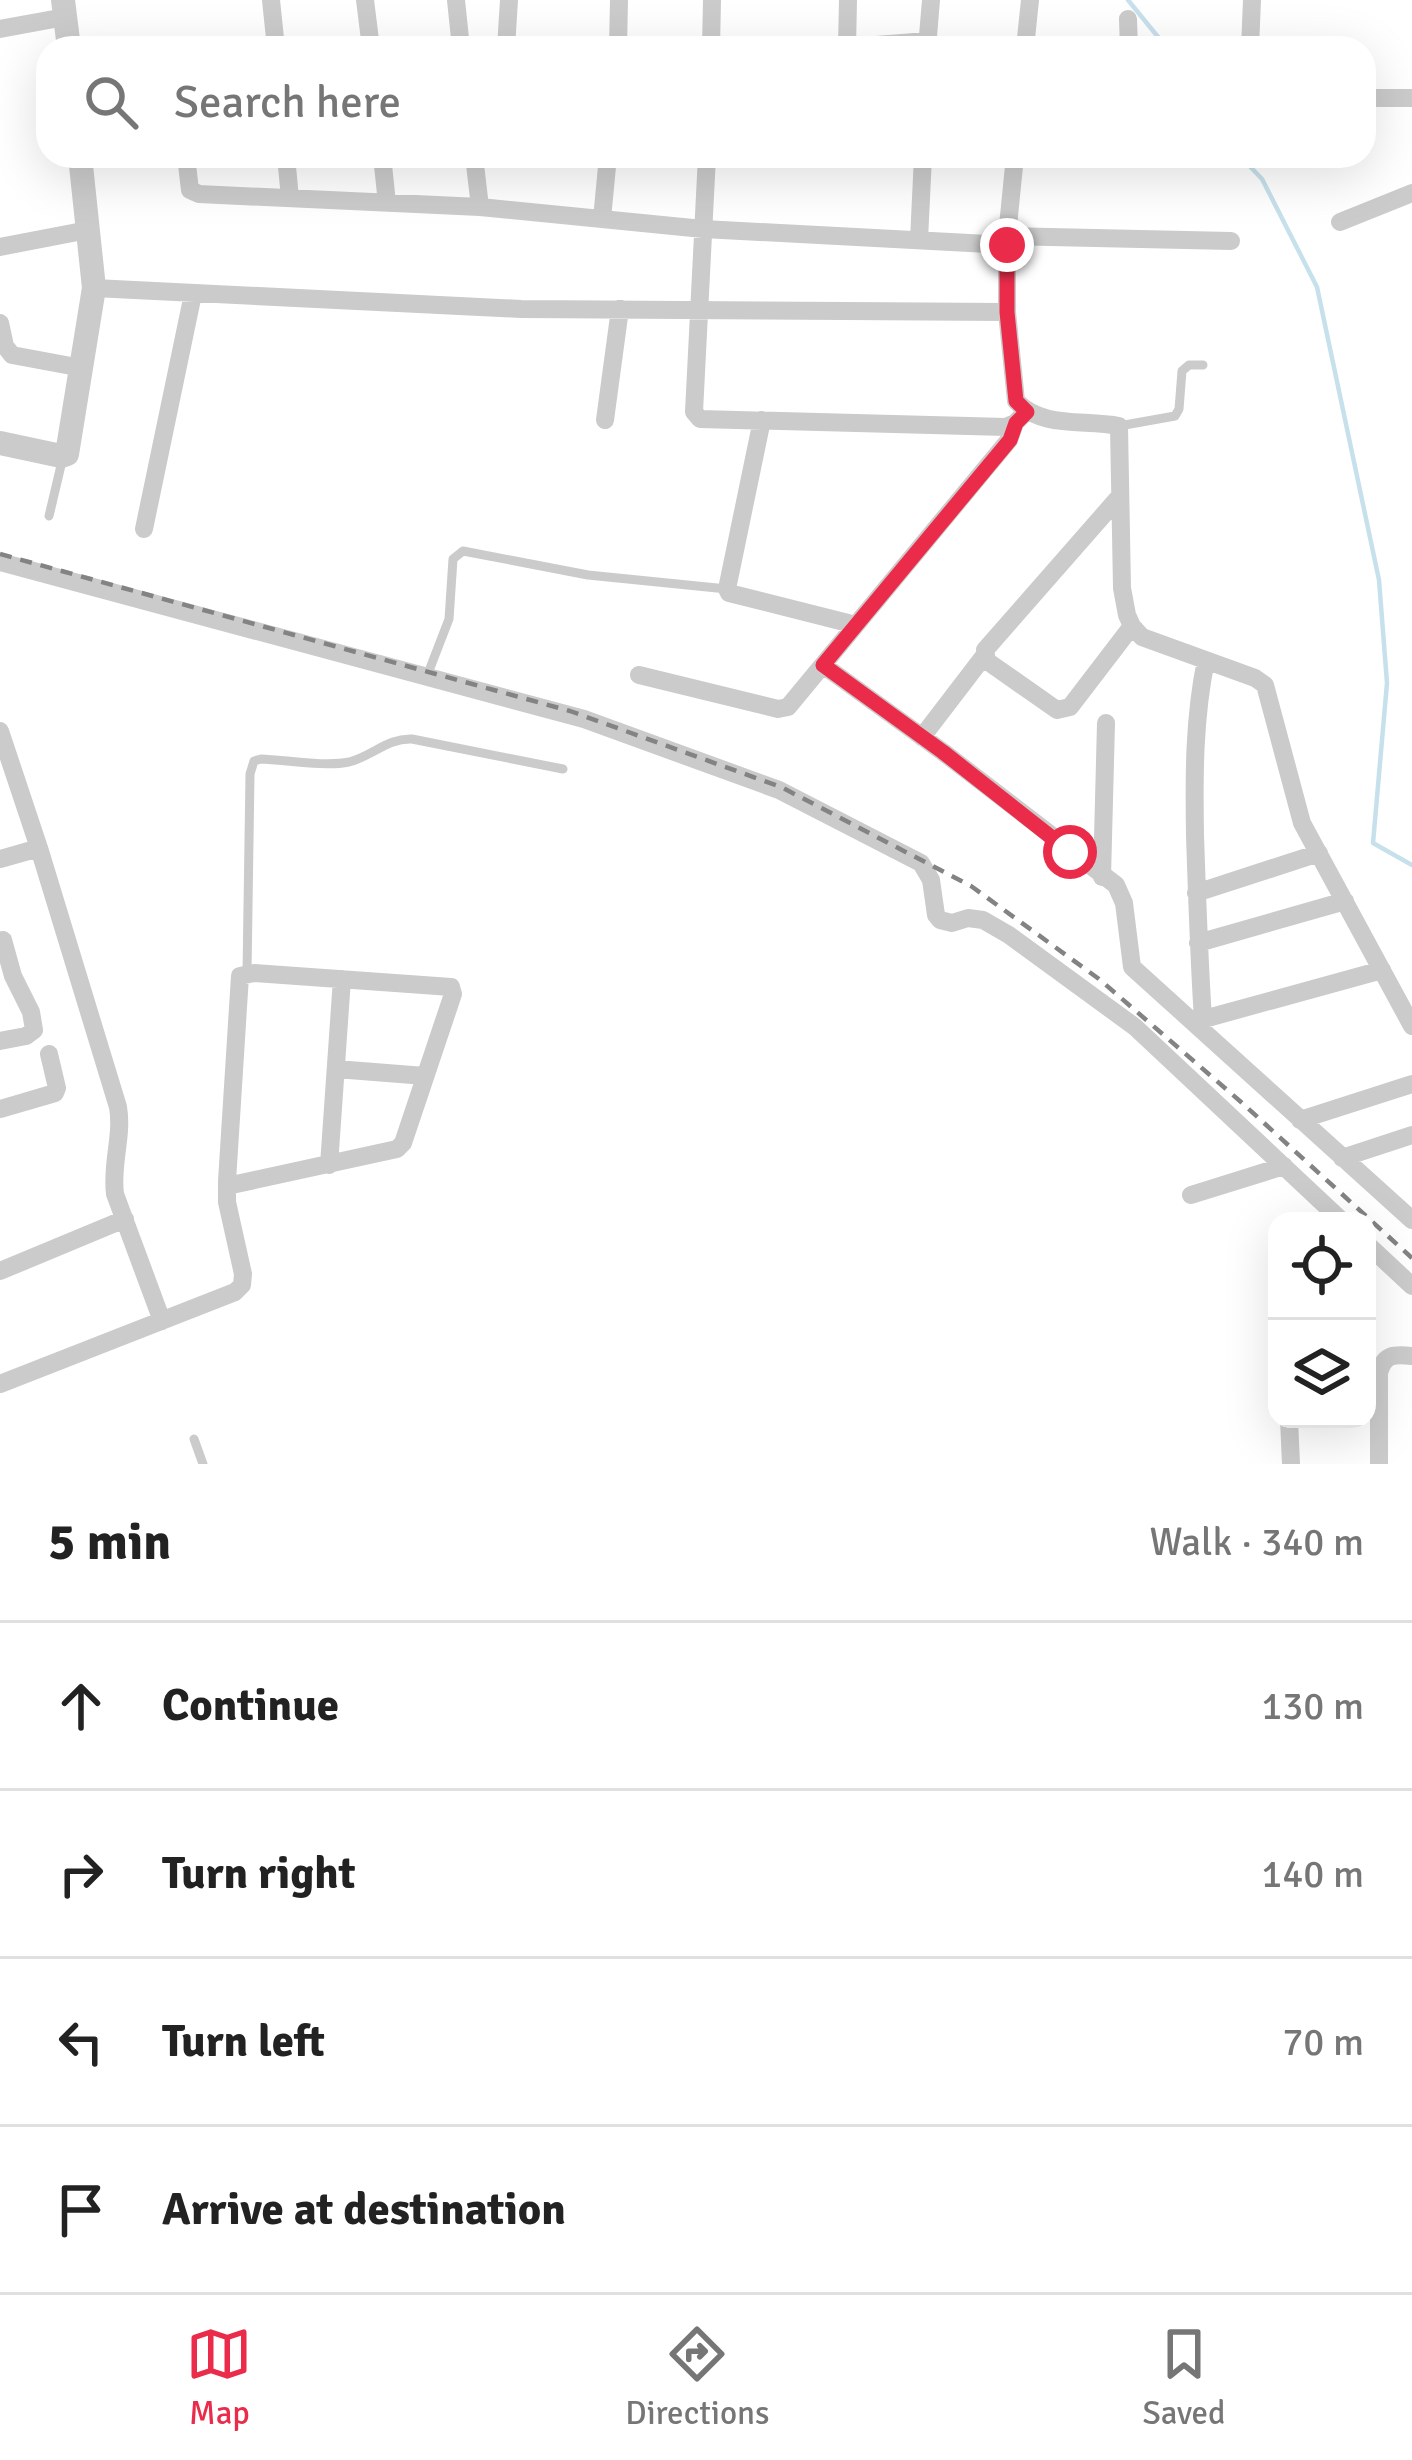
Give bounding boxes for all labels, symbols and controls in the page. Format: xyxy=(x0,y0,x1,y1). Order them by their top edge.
search box xyxy=(36,36,1376,168)
icon: search xyxy=(78,69,144,135)
text: Search here xyxy=(174,75,401,130)
route end xyxy=(980,218,1034,272)
route start xyxy=(1043,825,1097,879)
map controls xyxy=(1268,1212,1376,1428)
button: locate xyxy=(1268,1212,1376,1320)
button: layers xyxy=(1268,1320,1376,1428)
text: 5 min xyxy=(48,1511,171,1574)
text: Walk · 340 m xyxy=(1150,1518,1364,1566)
icon: ahead xyxy=(48,1673,114,1739)
text: Continue xyxy=(162,1678,339,1733)
text: 130 m xyxy=(1261,1682,1364,1730)
icon: right xyxy=(48,1841,114,1907)
text: Turn right xyxy=(162,1846,356,1901)
text: 140 m xyxy=(1261,1850,1364,1898)
icon: left xyxy=(48,2009,114,2075)
text: Turn left xyxy=(162,2014,325,2069)
text: 70 m xyxy=(1282,2018,1364,2066)
icon: arrive xyxy=(48,2177,114,2243)
text: Arrive at destination xyxy=(162,2182,566,2237)
tab: Map xyxy=(186,2321,252,2434)
tab: Directions xyxy=(625,2321,770,2434)
tab: Saved xyxy=(1142,2321,1226,2434)

